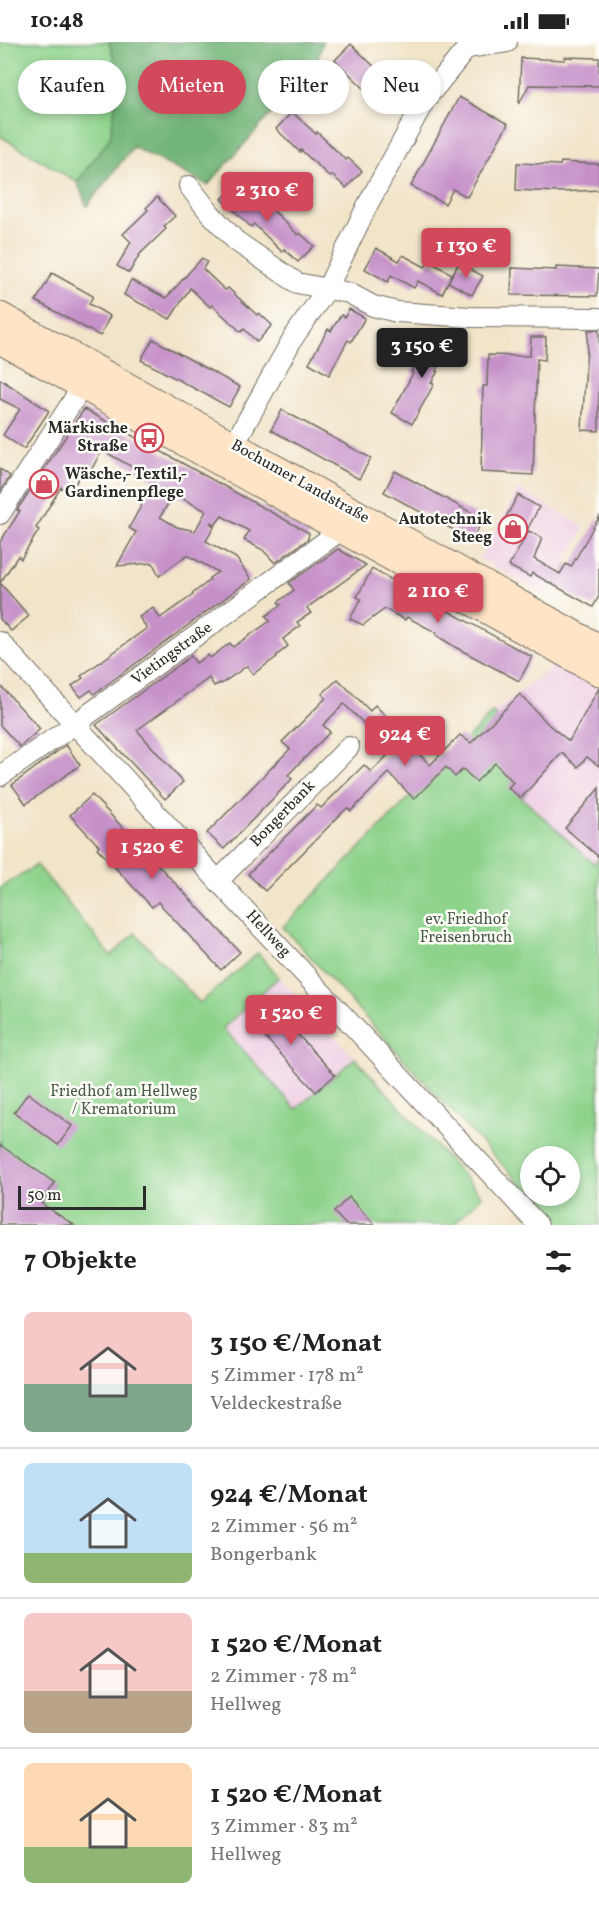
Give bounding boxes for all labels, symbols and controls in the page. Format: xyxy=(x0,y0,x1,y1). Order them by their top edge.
text: 10:48 xyxy=(30,6,84,37)
chip: Kaufen xyxy=(18,60,126,114)
chip: Mieten xyxy=(138,60,246,114)
chip: Filter xyxy=(258,60,349,114)
chip: Neu xyxy=(361,60,441,114)
pin: 2 310 € xyxy=(212,172,322,223)
text: 2 310 € xyxy=(235,177,299,205)
pin: 1 130 € xyxy=(411,228,521,279)
text: 1 130 € xyxy=(435,233,497,261)
pin: 3 150 € xyxy=(367,328,477,379)
text: 3 150 € xyxy=(391,333,453,361)
place label: Märkische Straße xyxy=(48,418,128,458)
bus stop icon: Märkische Straße xyxy=(133,422,165,454)
street label: Bochumer Landstraße xyxy=(227,435,373,529)
place label: Wäsche,- Textil,- Gardinenpflege xyxy=(65,464,187,504)
shop icon: Wäsche,- Textil,- Gardinenpflege xyxy=(28,468,60,500)
place label: Autotechnik Steeg xyxy=(399,509,492,549)
shop icon: Autotechnik Steeg xyxy=(497,513,529,545)
pin: 2 110 € xyxy=(383,573,493,624)
text: 2 110 € xyxy=(407,578,469,606)
street label: Vietingstraße xyxy=(127,617,217,691)
pin: 924 € xyxy=(363,716,447,767)
text: 924 € xyxy=(379,721,431,749)
street label: Bongerbank xyxy=(245,775,321,852)
pin: 1 520 € xyxy=(97,829,207,880)
text: 1 520 € xyxy=(120,834,184,862)
street label: Hellweg xyxy=(240,906,296,962)
park label: ev. Friedhof Freisenbruch xyxy=(420,909,512,949)
pin: 1 520 € xyxy=(236,995,346,1046)
text: 1 520 € xyxy=(259,1000,323,1028)
park label: Friedhof am Hellweg / Krematorium xyxy=(50,1081,198,1121)
map controls xyxy=(520,1146,580,1206)
button: locate xyxy=(520,1146,580,1206)
scale bar xyxy=(18,1183,146,1210)
text: 50 m xyxy=(27,1185,61,1207)
text: 7 Objekte xyxy=(24,1243,137,1279)
icon: filters xyxy=(542,1245,575,1278)
text: 3 150 €/Monat xyxy=(210,1326,382,1362)
icon: home xyxy=(72,1336,144,1408)
text: 5 Zimmer · 178 m² xyxy=(210,1362,364,1390)
text: Veldeckestraße xyxy=(210,1390,342,1418)
text: 924 €/Monat xyxy=(210,1477,368,1513)
icon: home xyxy=(72,1487,144,1559)
text: 2 Zimmer · 56 m² xyxy=(210,1513,357,1541)
text: Bongerbank xyxy=(210,1541,317,1569)
text: 1 520 €/Monat xyxy=(210,1627,382,1663)
icon: home xyxy=(72,1637,144,1709)
text: 2 Zimmer · 78 m² xyxy=(210,1663,357,1691)
text: Hellweg xyxy=(210,1691,281,1719)
text: 1 520 €/Monat xyxy=(210,1777,382,1813)
icon: home xyxy=(72,1787,144,1859)
text: 3 Zimmer · 83 m² xyxy=(210,1813,358,1841)
text: Hellweg xyxy=(210,1841,281,1869)

